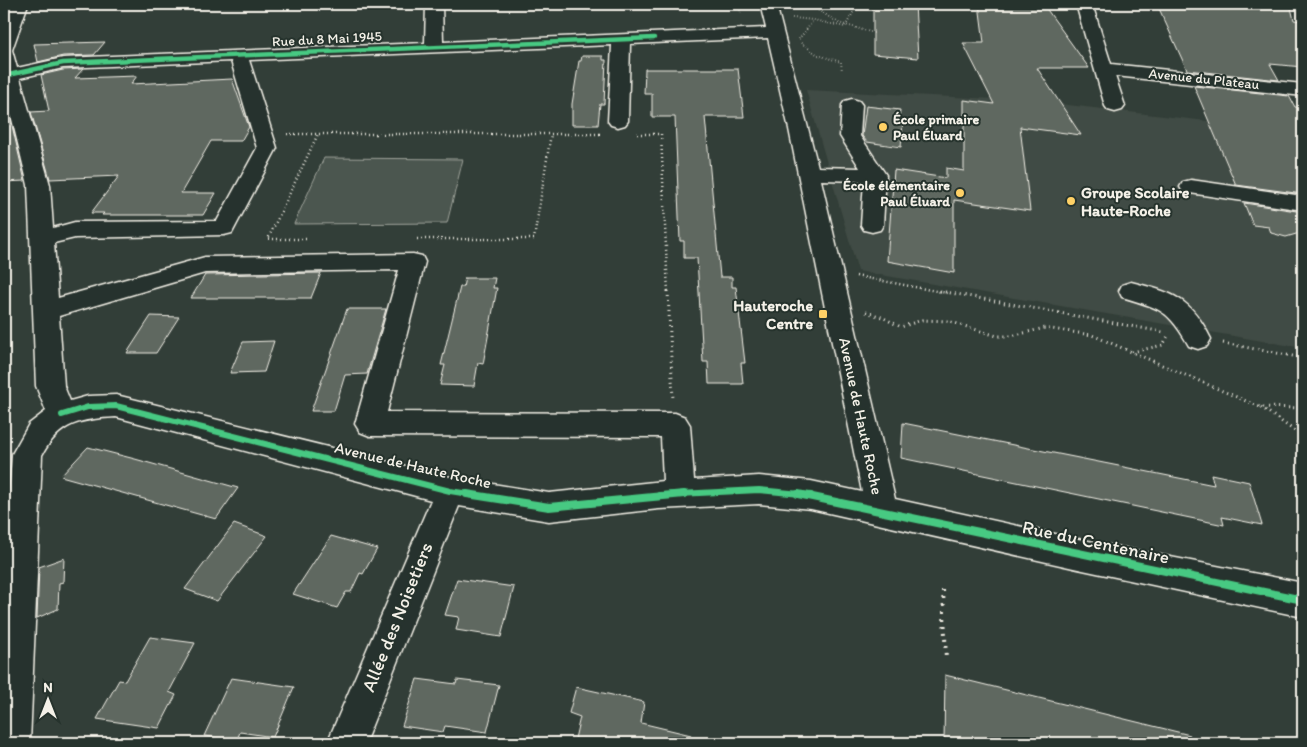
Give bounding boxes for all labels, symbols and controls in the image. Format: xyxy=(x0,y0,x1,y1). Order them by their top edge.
street label: Rue du 8 Mai 1945 xyxy=(272,28,382,50)
street label: Avenue du Plateau xyxy=(1148,65,1261,93)
place label: École primaire Paul Éluard xyxy=(893,111,979,144)
marker: École primaire Paul Éluard xyxy=(877,121,889,133)
place label: École élémentaire Paul Éluard xyxy=(843,177,950,210)
place label: Groupe Scolaire Haute-Roche xyxy=(1081,183,1190,220)
marker: École élémentaire Paul Éluard xyxy=(954,187,966,199)
marker: Groupe Scolaire Haute-Roche xyxy=(1065,195,1077,207)
place label: Hauteroche Centre xyxy=(733,296,813,333)
marker: Hauteroche Centre xyxy=(817,308,829,320)
street label: Avenue de Haute Roche xyxy=(835,336,887,497)
street label: Avenue de Haute Roche xyxy=(333,438,493,492)
street label: Rue du Centenaire xyxy=(1020,515,1172,569)
street label: Allée des Noisetiers xyxy=(357,539,437,695)
north arrow xyxy=(22,674,72,724)
text: N xyxy=(43,679,53,696)

